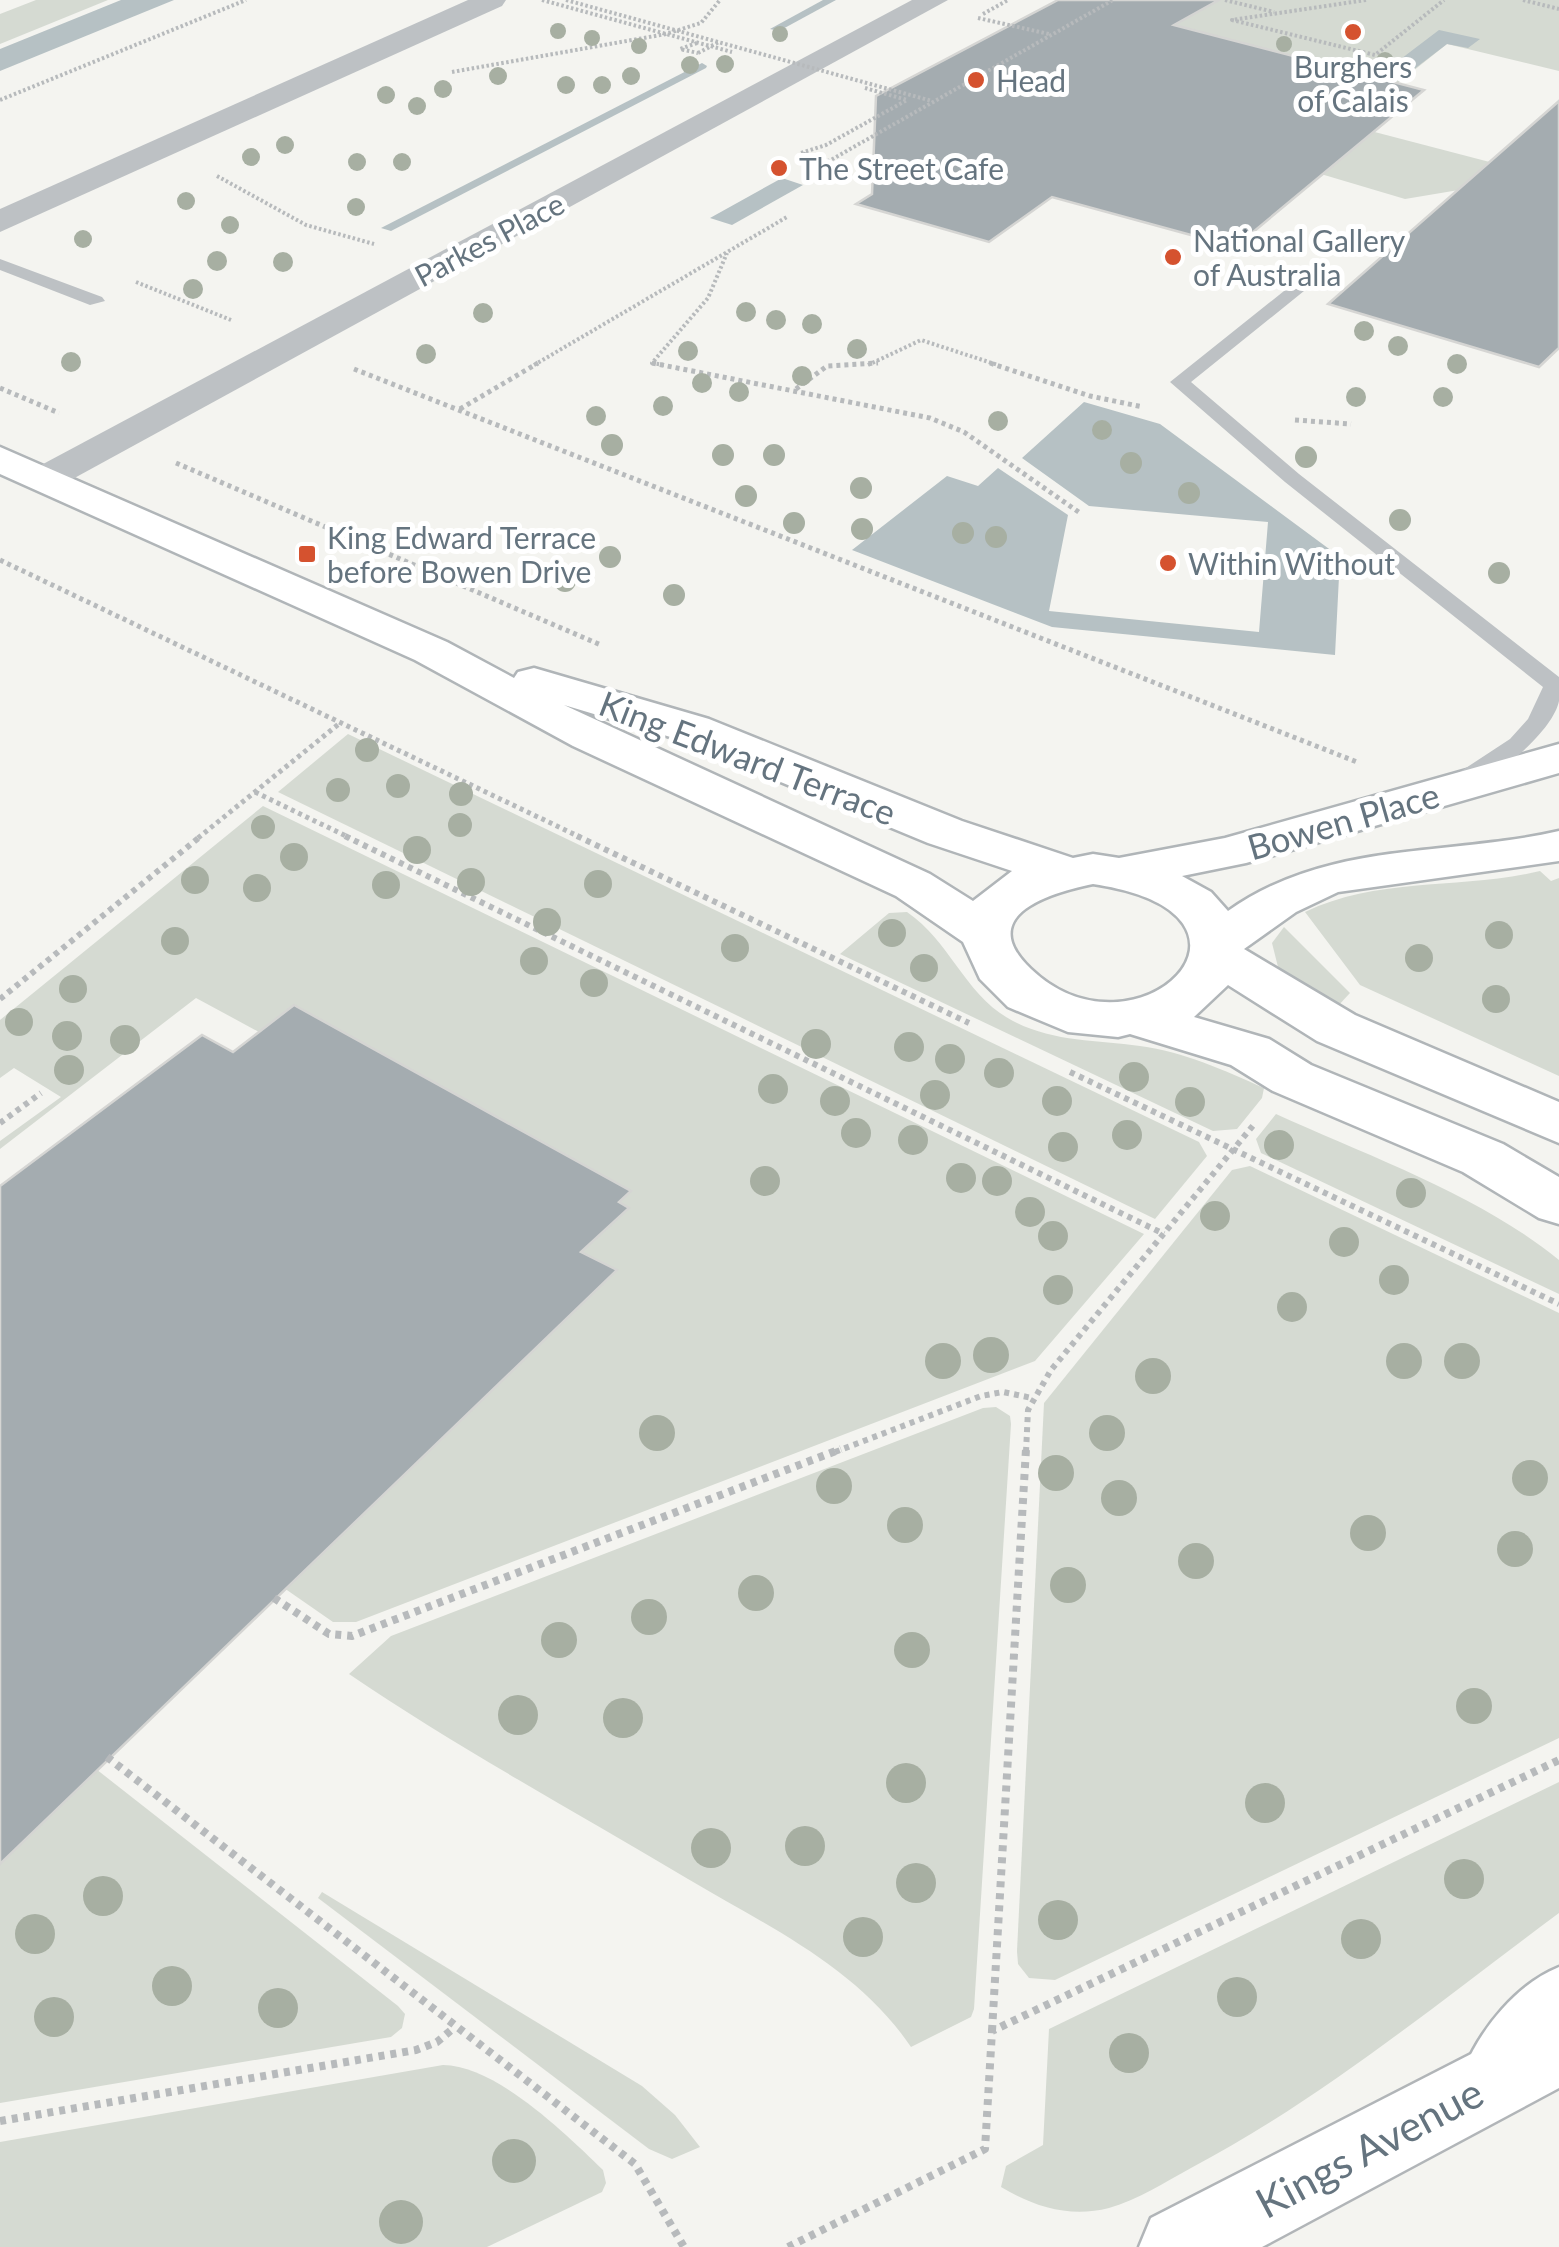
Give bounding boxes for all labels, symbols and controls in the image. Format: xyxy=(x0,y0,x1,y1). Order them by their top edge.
marker: Burghers of Calais xyxy=(1342,21,1364,43)
place label: Burghers of Calais xyxy=(1294,48,1412,118)
place label: Head xyxy=(996,62,1066,98)
marker: Head xyxy=(965,69,987,91)
place label: The Street Cafe xyxy=(799,150,1004,186)
marker: The Street Cafe xyxy=(768,157,790,179)
street label: Parkes Place xyxy=(408,185,570,293)
place label: National Gallery of Australia xyxy=(1193,222,1406,292)
marker: National Gallery of Australia xyxy=(1162,246,1184,268)
place label: King Edward Terrace before Bowen Drive xyxy=(327,519,596,589)
marker: King Edward Terrace before Bowen Drive xyxy=(296,543,318,565)
place label: Within Without xyxy=(1188,545,1395,581)
marker: Within Without xyxy=(1157,552,1179,574)
street label: King Edward Terrace xyxy=(594,681,902,833)
street label: Bowen Place xyxy=(1242,773,1444,867)
street label: Kings Avenue xyxy=(1247,2066,1491,2228)

